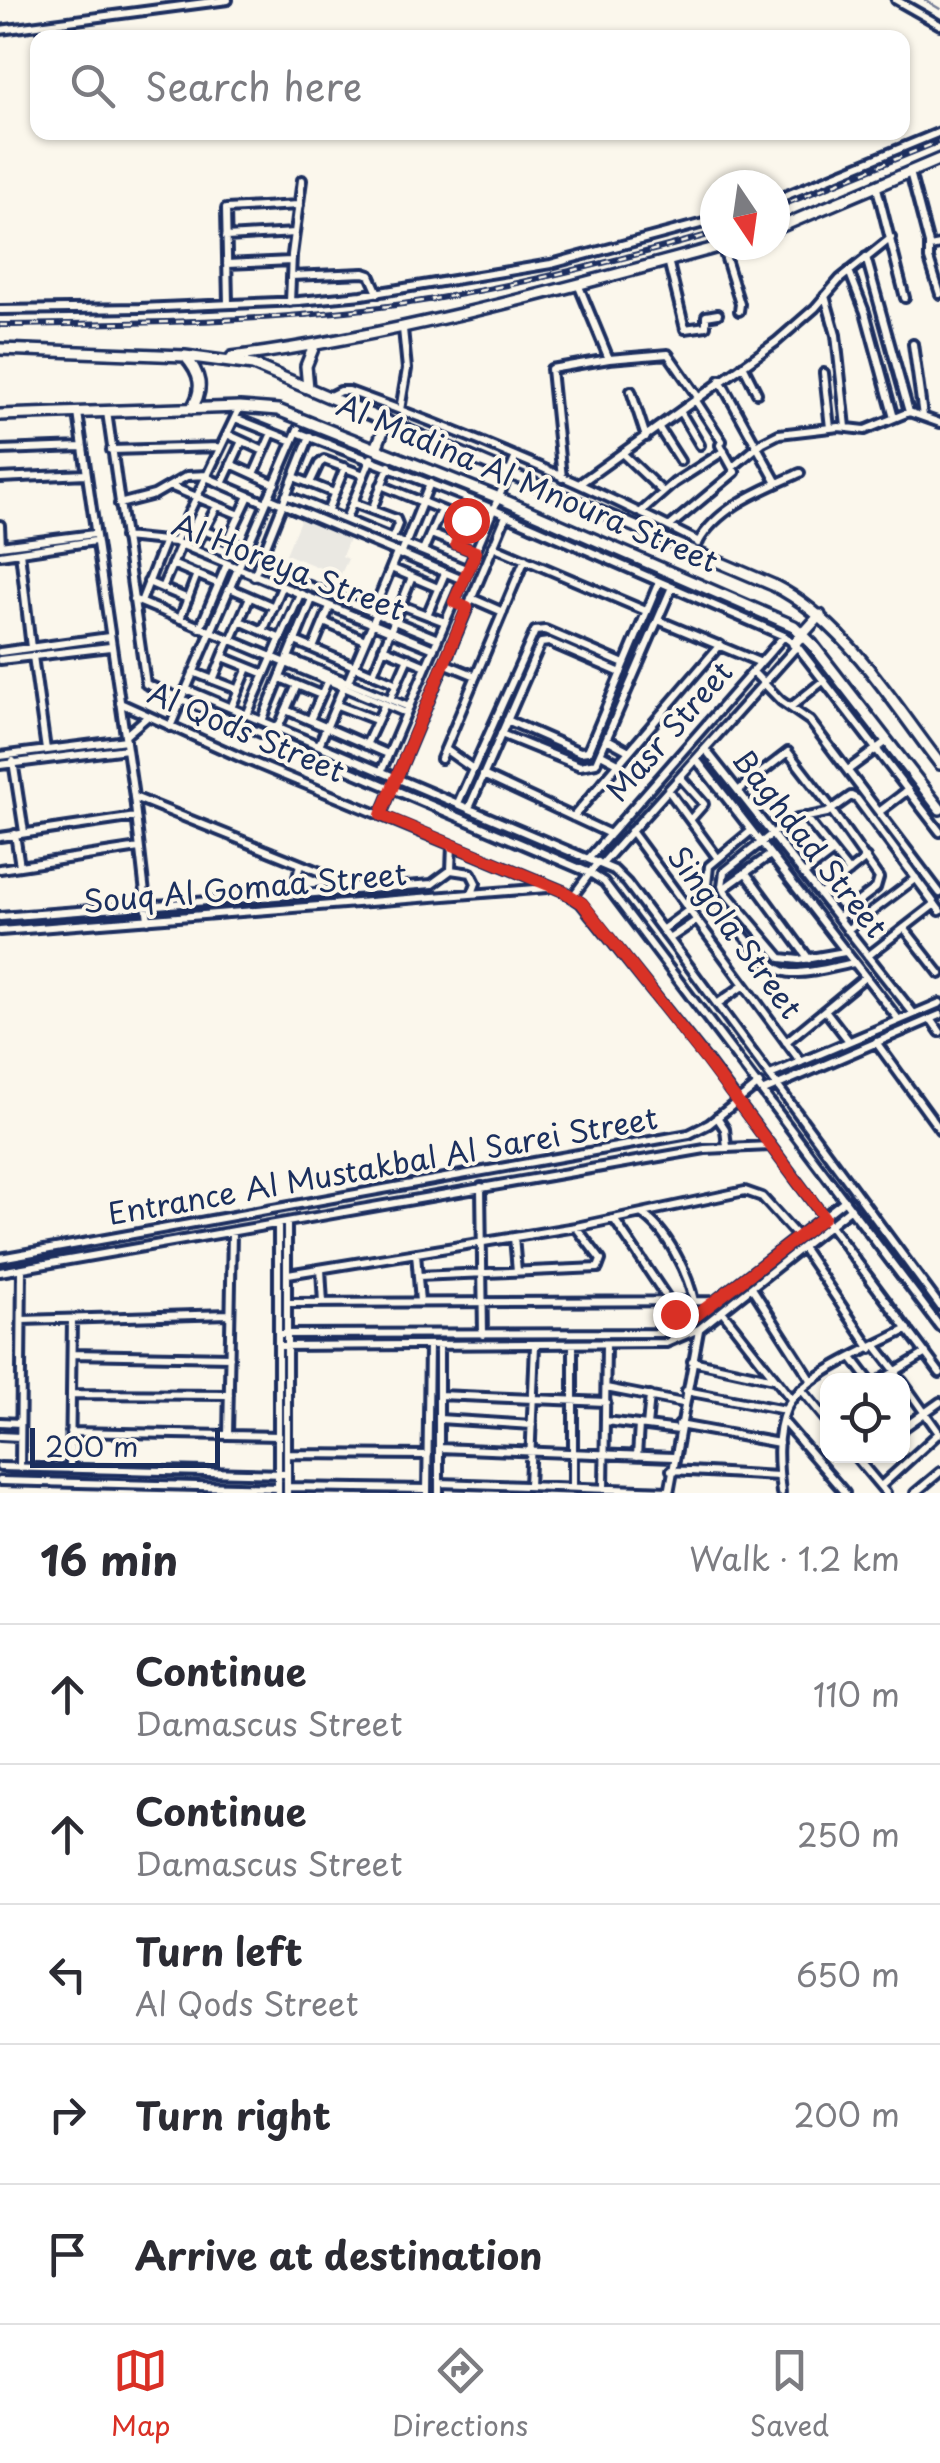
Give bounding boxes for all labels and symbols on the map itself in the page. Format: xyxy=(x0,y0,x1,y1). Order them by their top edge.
north arrow xyxy=(700,170,790,260)
street label: Al Madina Al Mnoura Street xyxy=(331,381,725,582)
route start xyxy=(444,498,490,544)
street label: Al Horeya Street xyxy=(166,501,412,631)
street label: Masr Street xyxy=(594,650,742,811)
street label: Al Qods Street xyxy=(142,669,352,792)
street label: Baghdad Street xyxy=(723,738,899,947)
street label: Singola Street xyxy=(658,836,814,1027)
street label: Souq Al Gomaa Street xyxy=(81,850,409,923)
street label: Entrance Al Mustakbal Al Sarei Street xyxy=(104,1094,661,1235)
route end xyxy=(653,1292,699,1338)
scale bar xyxy=(30,1423,220,1468)

